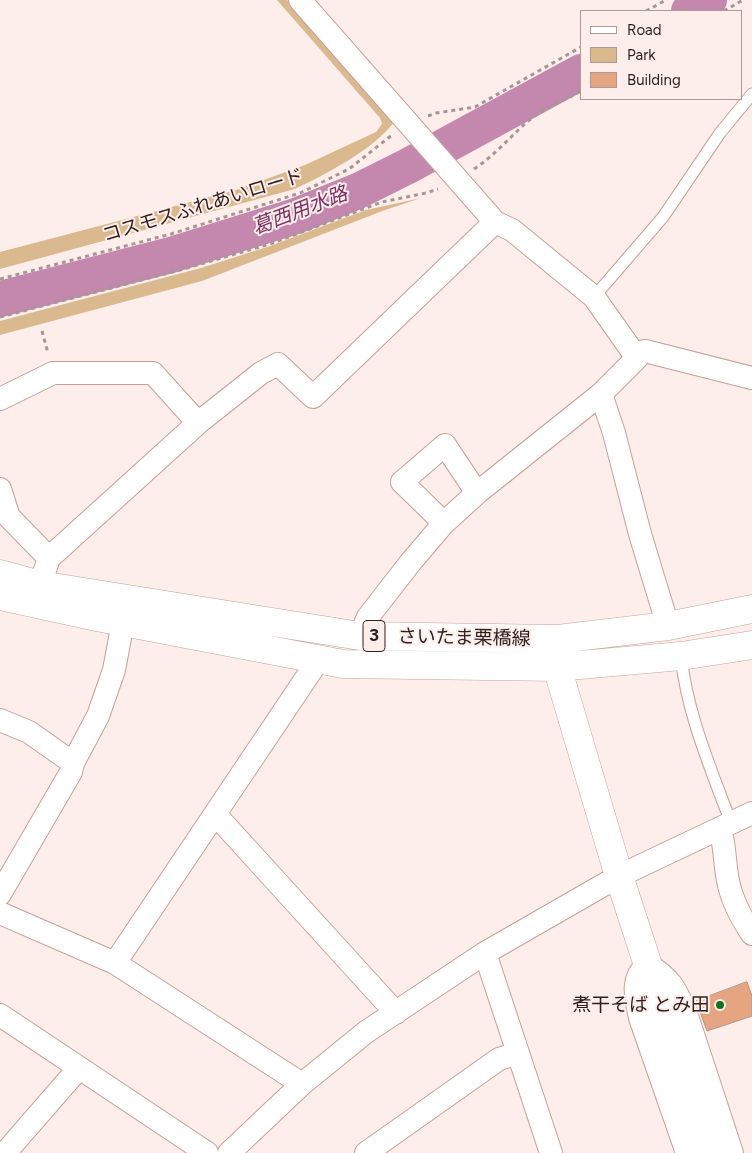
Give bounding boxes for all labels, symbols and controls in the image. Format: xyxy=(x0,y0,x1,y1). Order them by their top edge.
legend xyxy=(580,10,742,100)
text: Road xyxy=(627,21,662,39)
text: Park xyxy=(627,46,656,64)
text: Building xyxy=(627,71,681,89)
street label: コスモスふれあいロード xyxy=(100,165,306,247)
water label: 葛西用水路 xyxy=(249,182,351,240)
road number: 3 xyxy=(363,620,385,652)
street label: さいたま栗橋線 xyxy=(397,625,531,651)
place label: 煮干そば とみ田 xyxy=(572,994,710,1016)
marker: 煮干そば とみ田 xyxy=(714,999,726,1011)

